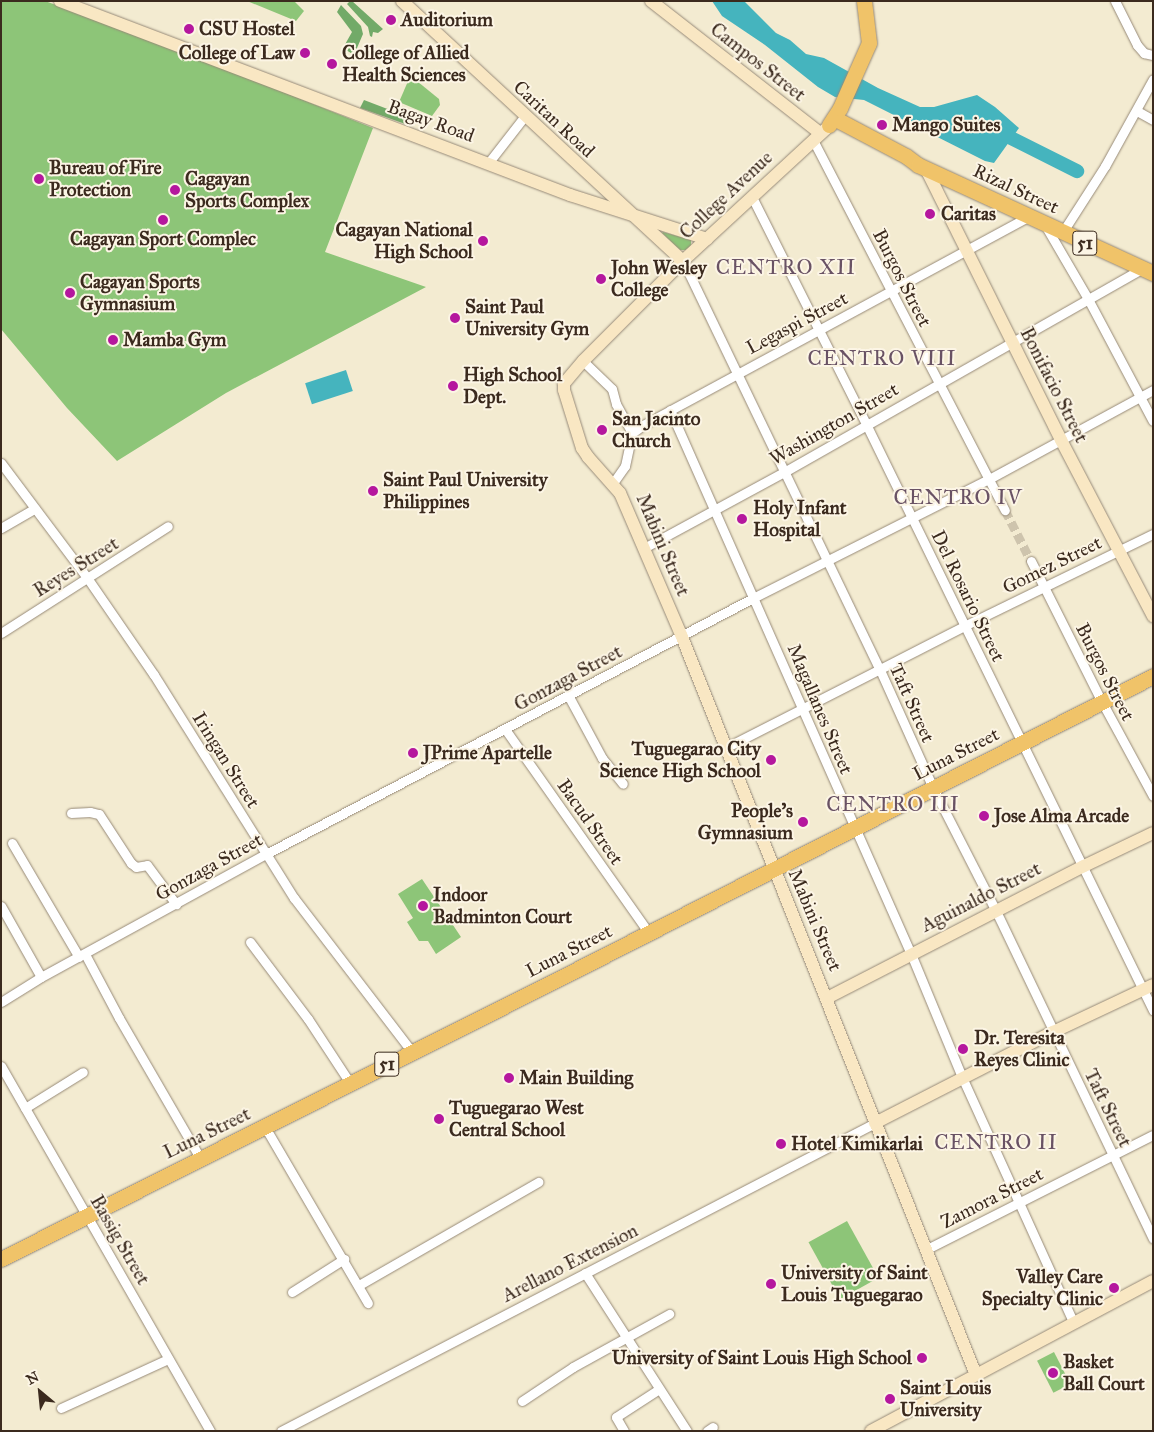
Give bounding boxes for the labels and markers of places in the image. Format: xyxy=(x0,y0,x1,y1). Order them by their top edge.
place label: Auditorium xyxy=(401,9,493,31)
marker: Auditorium xyxy=(385,14,397,26)
place label: CSU Hostel xyxy=(199,18,295,40)
marker: CSU Hostel xyxy=(183,23,195,35)
place label: College of Law xyxy=(179,42,295,64)
place label: College of Allied Health Sciences xyxy=(342,42,469,86)
marker: College of Law xyxy=(299,47,311,59)
marker: College of Allied Health Sciences xyxy=(326,58,338,70)
place label: Mango Suites xyxy=(892,114,1000,136)
marker: Mango Suites xyxy=(876,119,888,131)
place label: Bureau of Fire Protection xyxy=(49,157,162,201)
place label: Cagayan Sports Complex xyxy=(185,168,309,212)
marker: Bureau of Fire Protection xyxy=(33,173,45,185)
marker: Cagayan Sports Complex xyxy=(169,184,181,196)
place label: Caritas xyxy=(941,203,996,225)
marker: Caritas xyxy=(923,207,937,221)
marker: Cagayan Sport Complec xyxy=(157,214,169,226)
place label: Cagayan National High School xyxy=(335,219,473,263)
place label: Cagayan Sport Complec xyxy=(70,228,256,250)
marker: Cagayan National High School xyxy=(477,235,489,247)
place label: John Wesley College xyxy=(611,257,707,301)
place label: Cagayan Sports Gymnasium xyxy=(80,271,200,315)
marker: John Wesley College xyxy=(595,273,607,285)
marker: Cagayan Sports Gymnasium xyxy=(64,287,76,299)
place label: Saint Paul University Gym xyxy=(465,296,589,340)
marker: Saint Paul University Gym xyxy=(449,312,461,324)
place label: Mamba Gym xyxy=(123,329,227,351)
marker: Mamba Gym xyxy=(107,334,119,346)
place label: High School Dept. xyxy=(463,364,562,408)
marker: High School Dept. xyxy=(447,380,459,392)
place label: San Jacinto Church xyxy=(612,408,700,452)
marker: San Jacinto Church xyxy=(596,424,608,436)
place label: Saint Paul University Philippines xyxy=(383,469,548,513)
marker: Saint Paul University Philippines xyxy=(367,485,379,497)
place label: Holy Infant Hospital xyxy=(753,497,846,541)
marker: Holy Infant Hospital xyxy=(735,512,749,526)
place label: Tuguegarao City Science High School xyxy=(600,738,761,782)
place label: JPrime Apartelle xyxy=(423,742,552,764)
marker: JPrime Apartelle xyxy=(407,747,419,759)
marker: Tuguegarao City Science High School xyxy=(765,754,777,766)
place label: People's Gymnasium xyxy=(698,800,793,844)
place label: Jose Alma Arcade xyxy=(994,805,1129,827)
marker: Jose Alma Arcade xyxy=(978,810,990,822)
marker: People's Gymnasium xyxy=(797,816,809,828)
place label: Indoor Badminton Court xyxy=(433,884,572,928)
marker: Indoor Badminton Court xyxy=(417,900,429,912)
place label: Dr. Teresita Reyes Clinic xyxy=(974,1027,1069,1071)
marker: Dr. Teresita Reyes Clinic xyxy=(956,1042,970,1056)
place label: Main Building xyxy=(519,1067,633,1089)
marker: Main Building xyxy=(503,1072,515,1084)
place label: Tuguegarao West Central School xyxy=(449,1097,584,1141)
marker: Tuguegarao West Central School xyxy=(433,1113,445,1125)
place label: Hotel Kimikarlai xyxy=(791,1133,923,1155)
marker: Hotel Kimikarlai xyxy=(775,1138,787,1150)
place label: University of Saint Louis Tuguegarao xyxy=(781,1262,928,1306)
place label: Valley Care Specialty Clinic xyxy=(982,1266,1103,1310)
marker: University of Saint Louis Tuguegarao xyxy=(765,1278,777,1290)
marker: Valley Care Specialty Clinic xyxy=(1107,1281,1121,1295)
place label: University of Saint Louis High School xyxy=(612,1347,912,1369)
place label: Basket Ball Court xyxy=(1063,1351,1145,1395)
marker: University of Saint Louis High School xyxy=(916,1352,928,1364)
marker: Basket Ball Court xyxy=(1047,1367,1059,1379)
place label: Saint Louis University xyxy=(900,1377,991,1421)
marker: Saint Louis University xyxy=(884,1393,896,1405)

